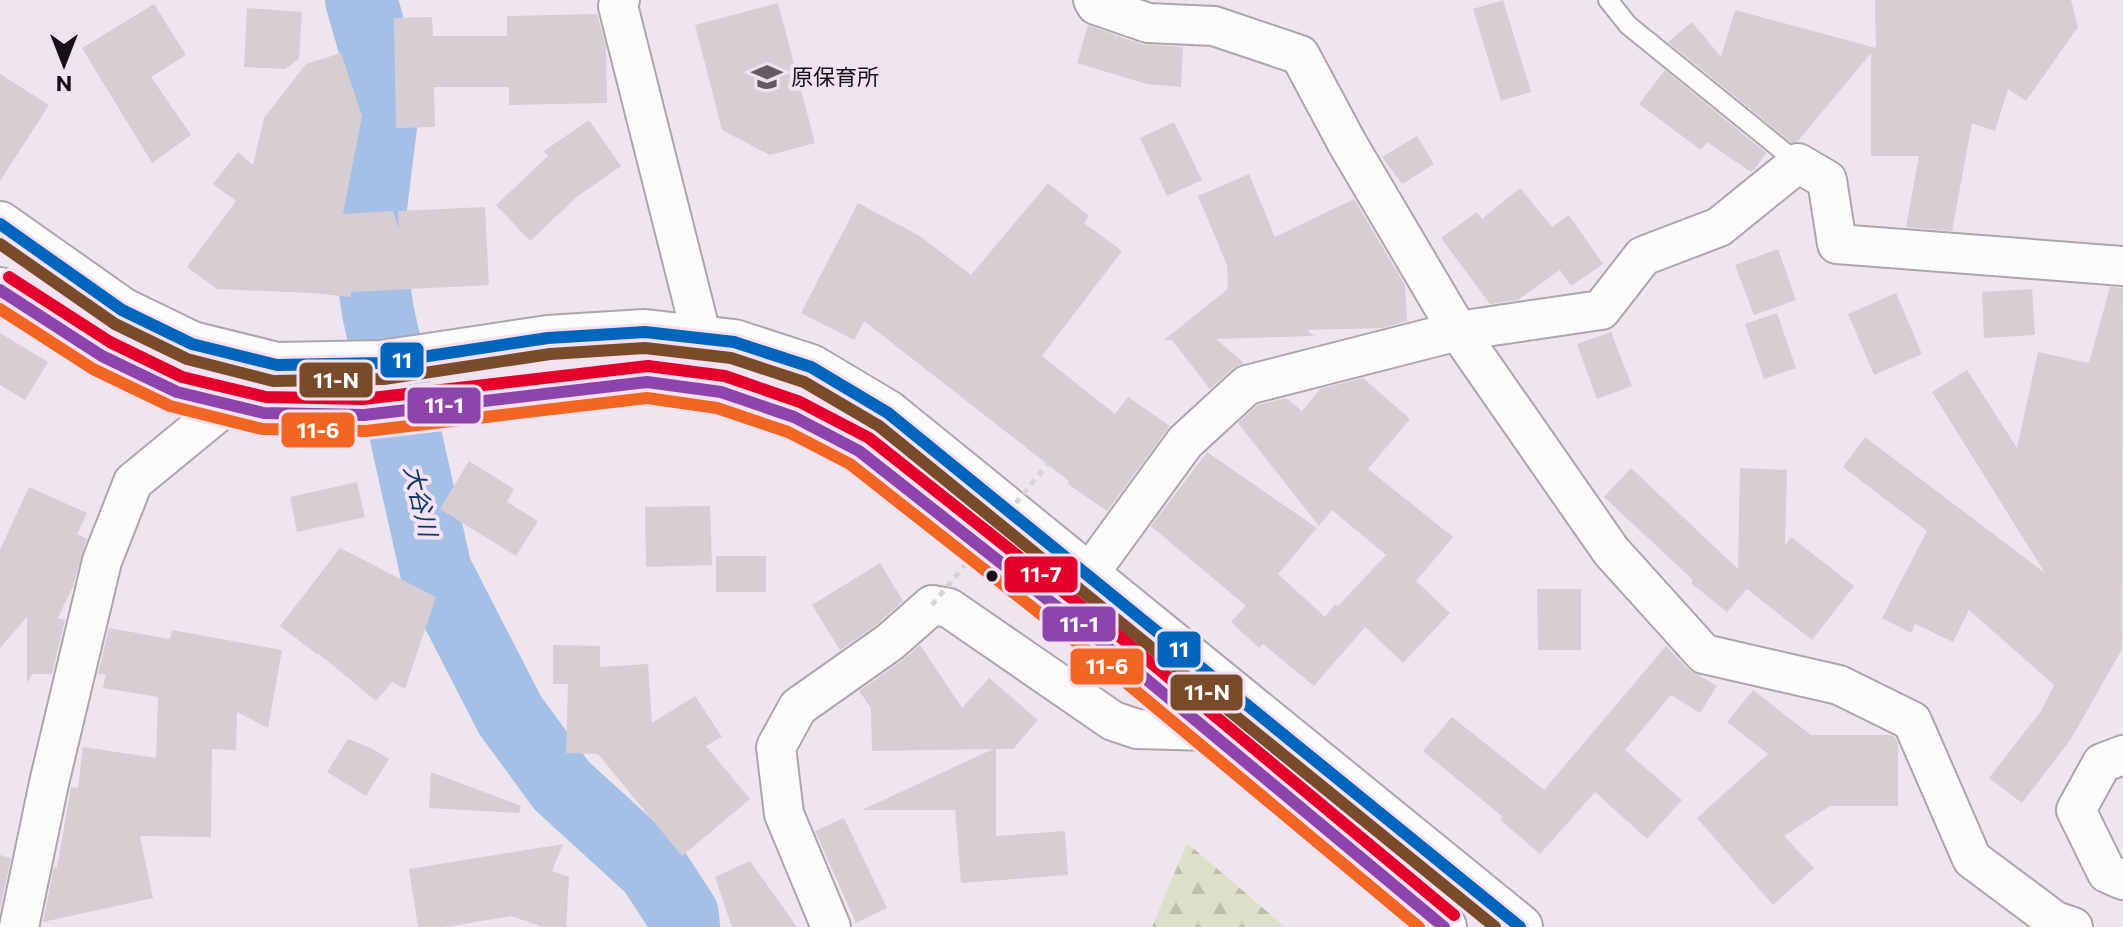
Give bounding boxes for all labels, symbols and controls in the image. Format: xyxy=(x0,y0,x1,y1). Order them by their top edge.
north arrow xyxy=(24,24,104,104)
school or university icon: 原保育所 xyxy=(750,60,784,94)
place label: 原保育所 xyxy=(791,63,879,90)
text: N xyxy=(56,71,72,98)
line badge: 11 xyxy=(379,341,425,379)
text: 11 xyxy=(392,346,412,373)
line badge: 11-N xyxy=(298,361,374,399)
text: 11-N xyxy=(313,366,359,393)
line badge: 11-1 xyxy=(406,386,482,425)
text: 11-1 xyxy=(424,391,464,418)
line badge: 11-6 xyxy=(280,411,356,449)
text: 11-6 xyxy=(297,416,339,443)
water label: 大谷川 xyxy=(399,462,444,542)
line badge: 11-7 xyxy=(1003,555,1079,594)
text: 11-7 xyxy=(1020,560,1062,587)
unlabelled marker xyxy=(984,568,1000,584)
line badge: 11-1 xyxy=(1041,605,1117,643)
text: 11-1 xyxy=(1059,610,1099,637)
line badge: 11 xyxy=(1156,630,1202,669)
text: 11 xyxy=(1169,635,1189,662)
line badge: 11-6 xyxy=(1069,647,1145,686)
text: 11-6 xyxy=(1086,652,1128,679)
line badge: 11-N xyxy=(1169,673,1244,712)
text: 11-N xyxy=(1184,678,1230,705)

